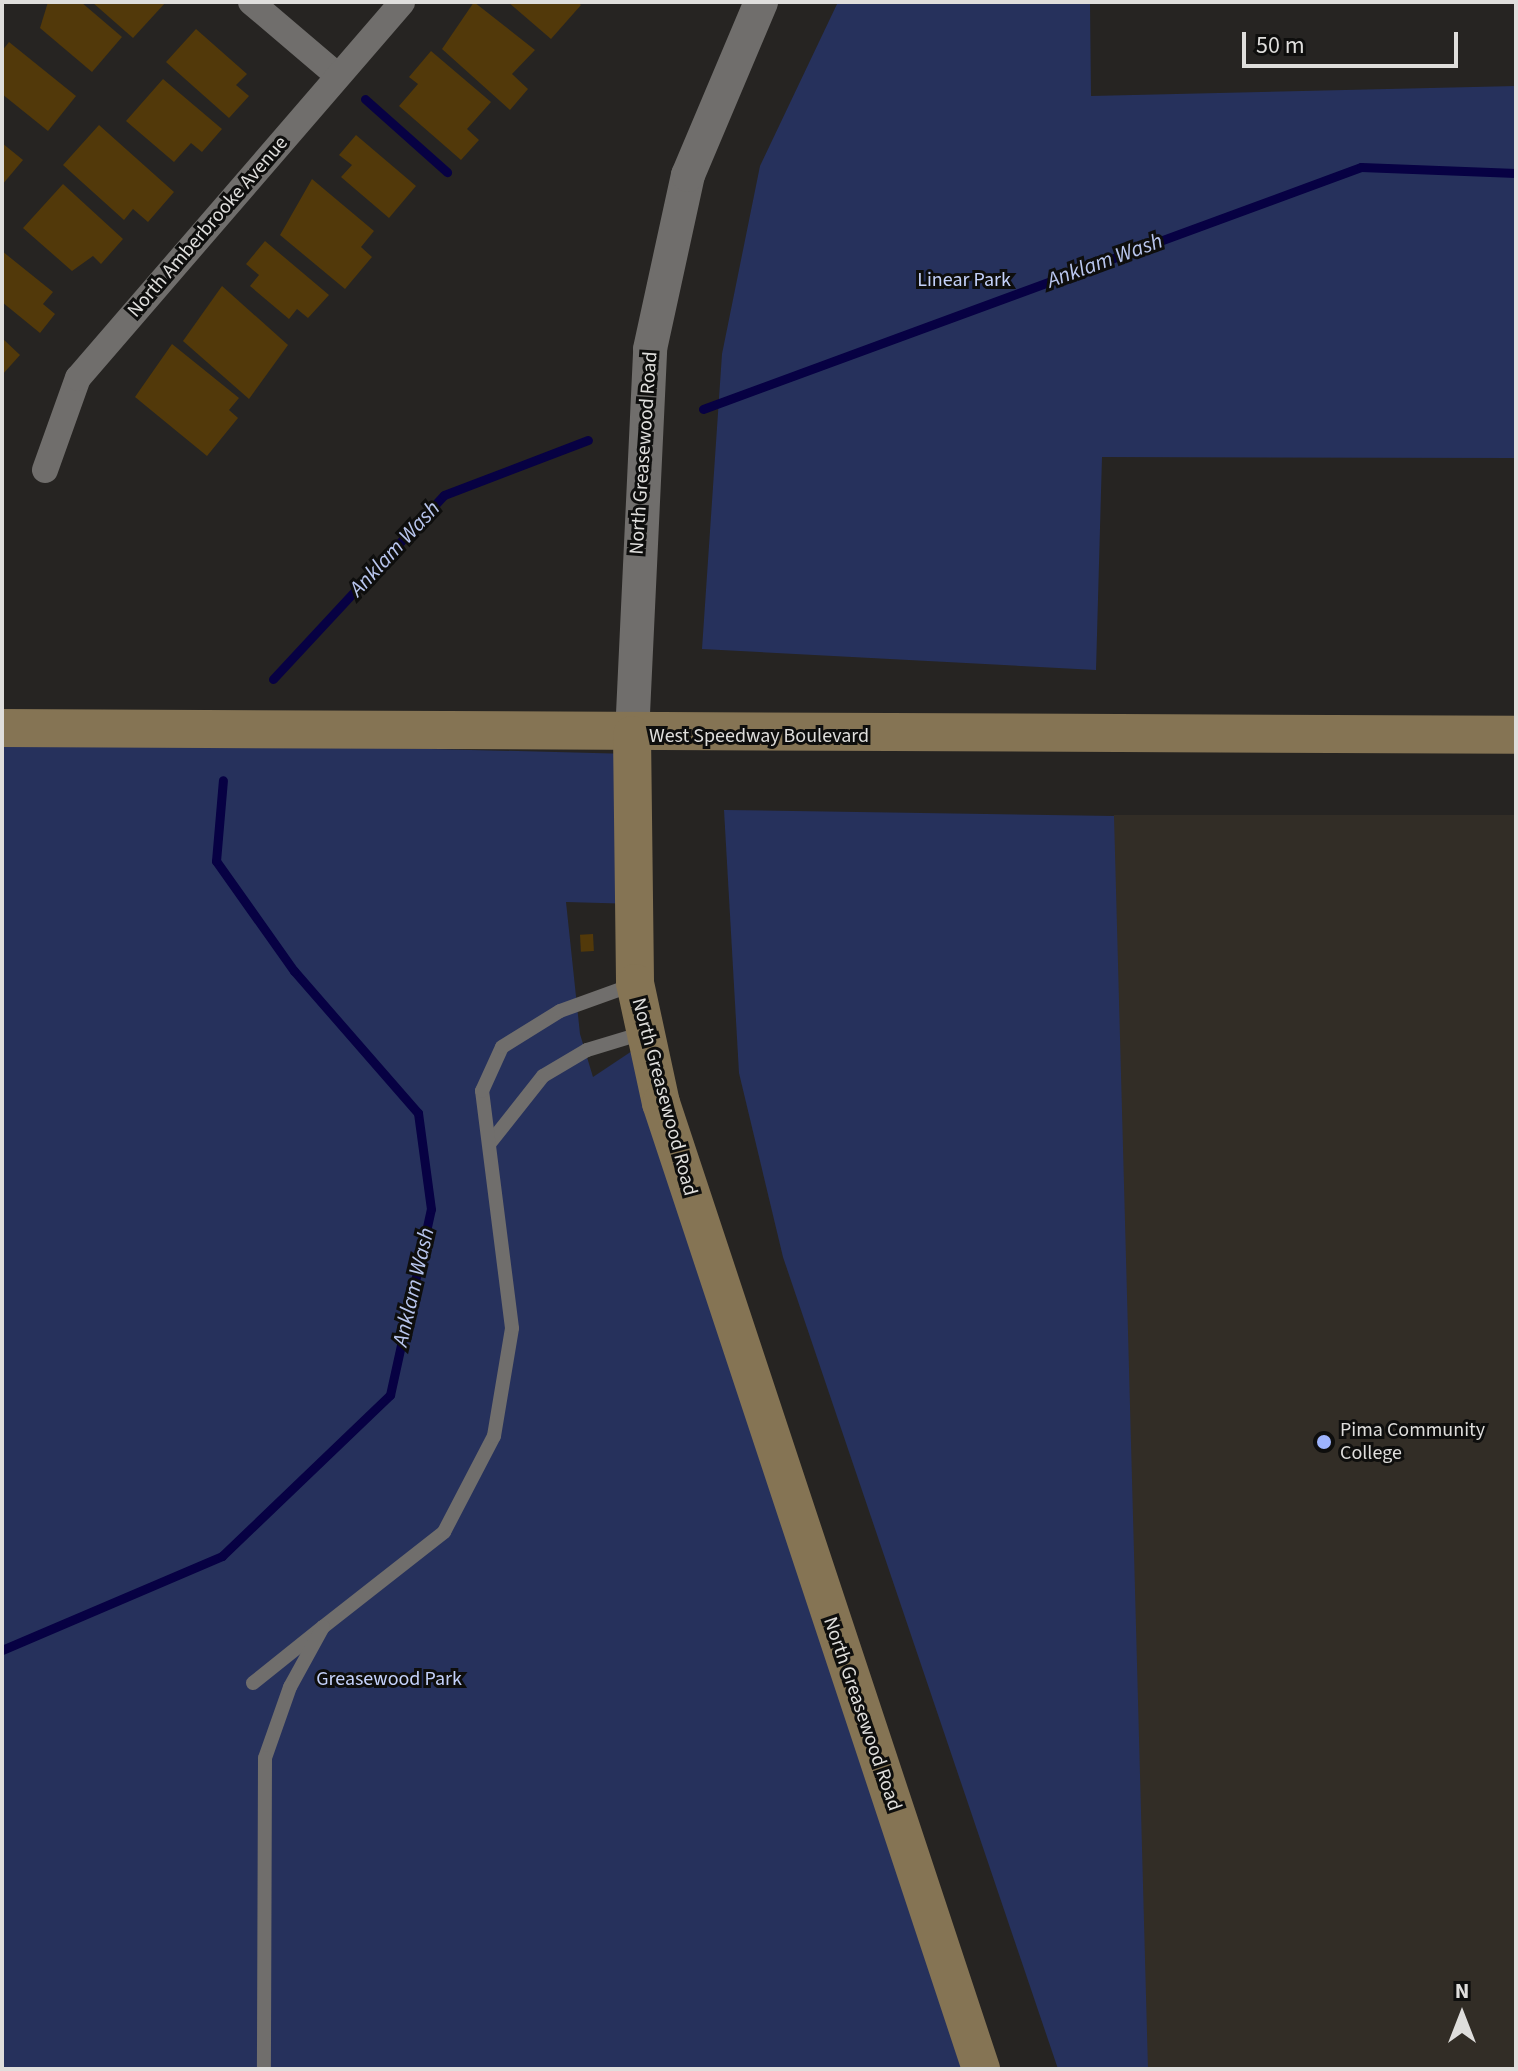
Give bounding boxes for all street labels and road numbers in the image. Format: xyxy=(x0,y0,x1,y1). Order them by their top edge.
street label: North Amberbrooke Avenue xyxy=(123,131,293,323)
street label: North Greasewood Road xyxy=(625,351,663,555)
street label: West Speedway Boulevard xyxy=(649,724,869,748)
street label: North Greasewood Road xyxy=(626,996,702,1198)
street label: North Greasewood Road xyxy=(818,1614,906,1814)

